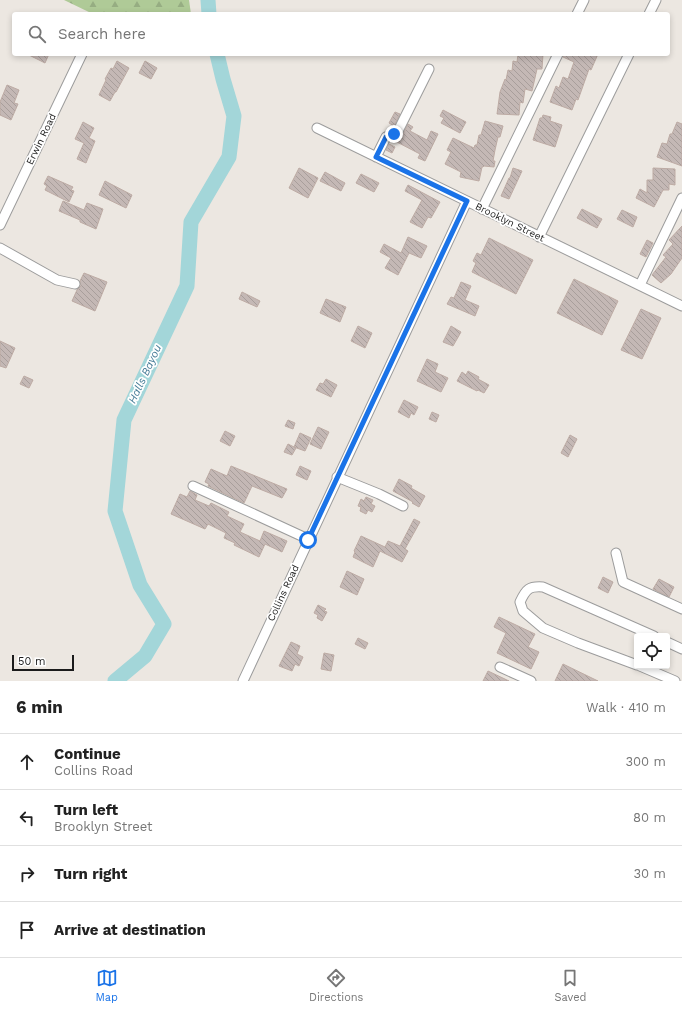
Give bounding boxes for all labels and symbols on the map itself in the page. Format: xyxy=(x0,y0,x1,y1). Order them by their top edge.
street label: Erwin Road xyxy=(24,112,58,166)
route end xyxy=(385,125,403,143)
street label: Brooklyn Street xyxy=(474,200,547,244)
water label: Halls Bayou xyxy=(126,342,164,405)
route start xyxy=(299,531,317,549)
street label: Collins Road xyxy=(265,563,301,623)
scale bar xyxy=(12,653,74,672)

